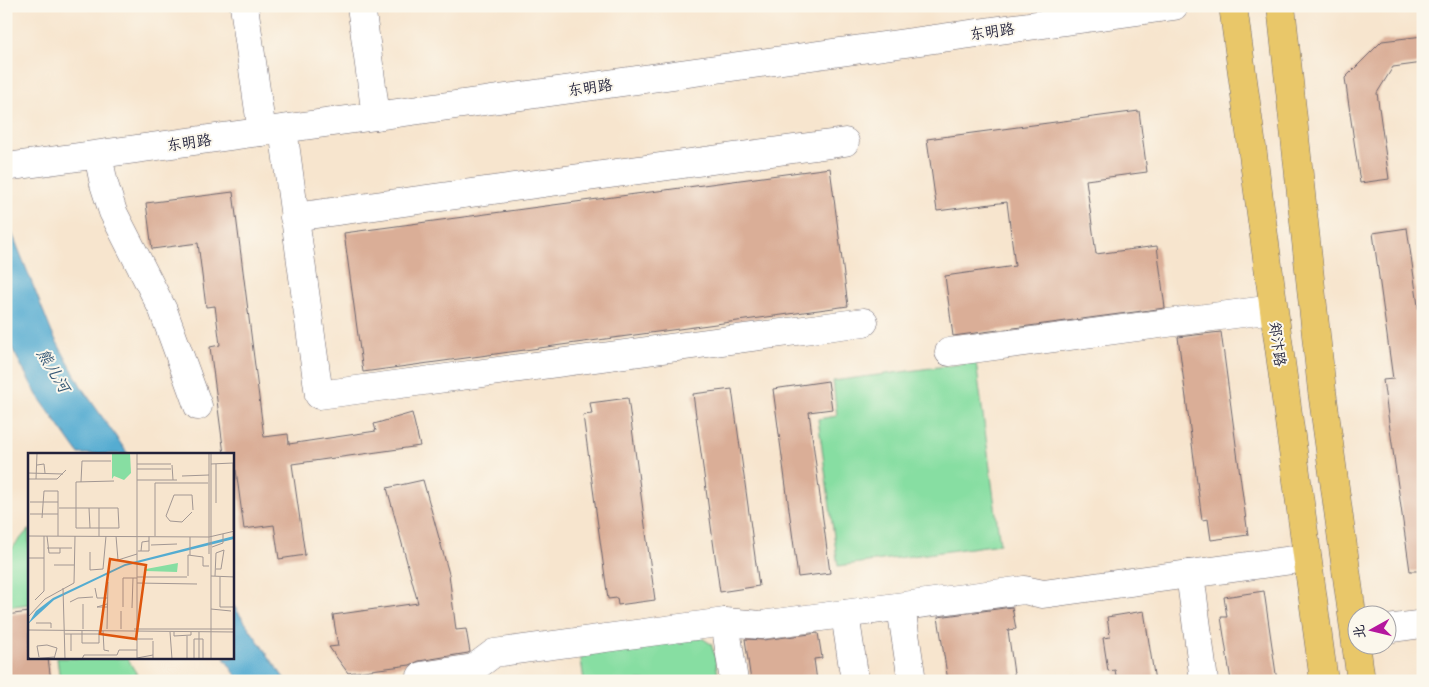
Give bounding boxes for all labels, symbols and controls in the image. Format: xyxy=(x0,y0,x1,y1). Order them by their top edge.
street label: 东明路 xyxy=(968,18,1016,44)
street label: 东明路 xyxy=(566,74,614,100)
street label: 东明路 xyxy=(165,129,213,155)
street label: 郑汴路 xyxy=(1265,320,1291,368)
water label: 熊儿河 xyxy=(33,344,76,398)
inset map xyxy=(28,453,234,660)
north arrow xyxy=(1346,604,1396,654)
text: 北 xyxy=(1349,624,1369,640)

